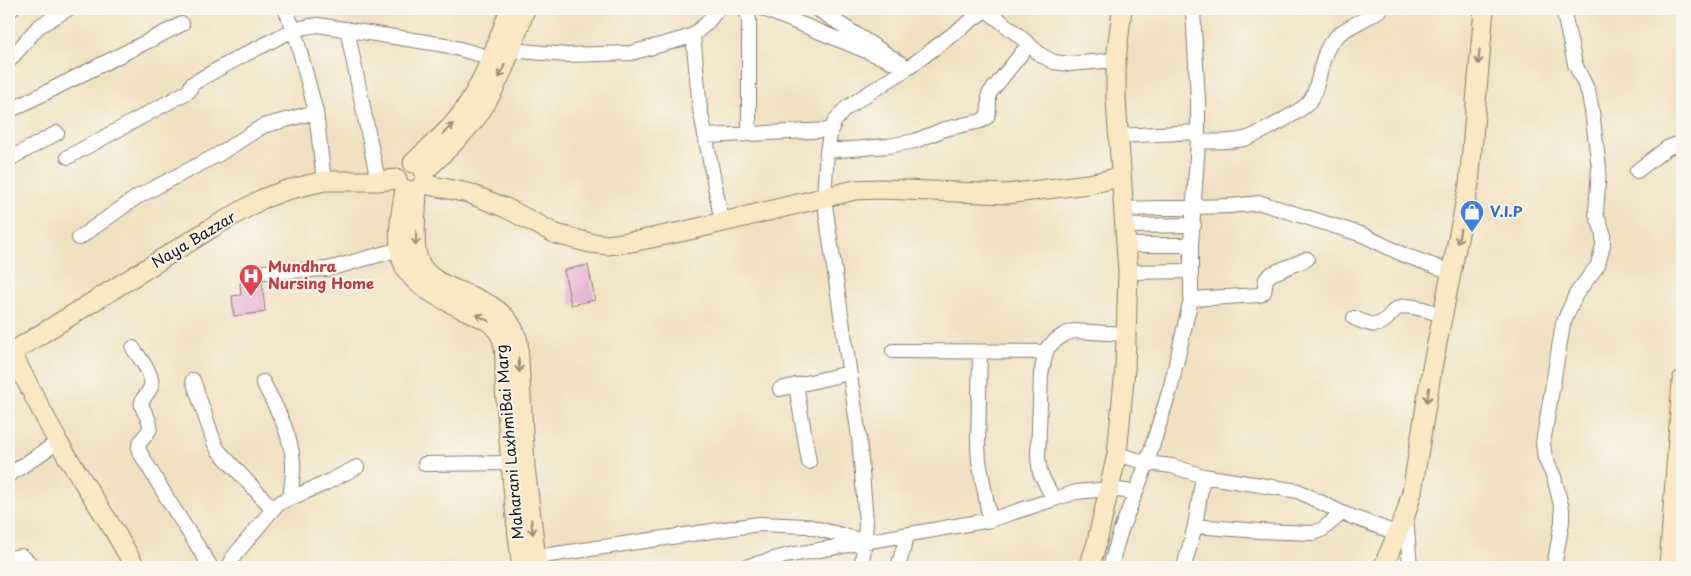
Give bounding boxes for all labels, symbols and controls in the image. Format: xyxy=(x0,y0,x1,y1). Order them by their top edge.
one-way arrow xyxy=(1475,49,1484,65)
one-way arrow xyxy=(497,63,507,78)
one-way arrow xyxy=(442,123,454,135)
shop icon: V.I.P xyxy=(1459,199,1485,233)
place label: V.I.P xyxy=(1490,199,1523,222)
street label: Naya Bazzar xyxy=(147,204,240,273)
one-way arrow xyxy=(1453,227,1463,243)
one-way arrow xyxy=(411,230,421,246)
place label: Mundhra Nursing Home xyxy=(268,254,374,294)
hospital icon: Mundhra Nursing Home xyxy=(238,263,264,297)
one-way arrow xyxy=(476,313,490,323)
street label: Maharani LaxhmiBai Marg xyxy=(489,344,528,540)
one-way arrow xyxy=(515,357,524,373)
one-way arrow xyxy=(1422,387,1432,403)
one-way arrow xyxy=(527,519,537,535)

